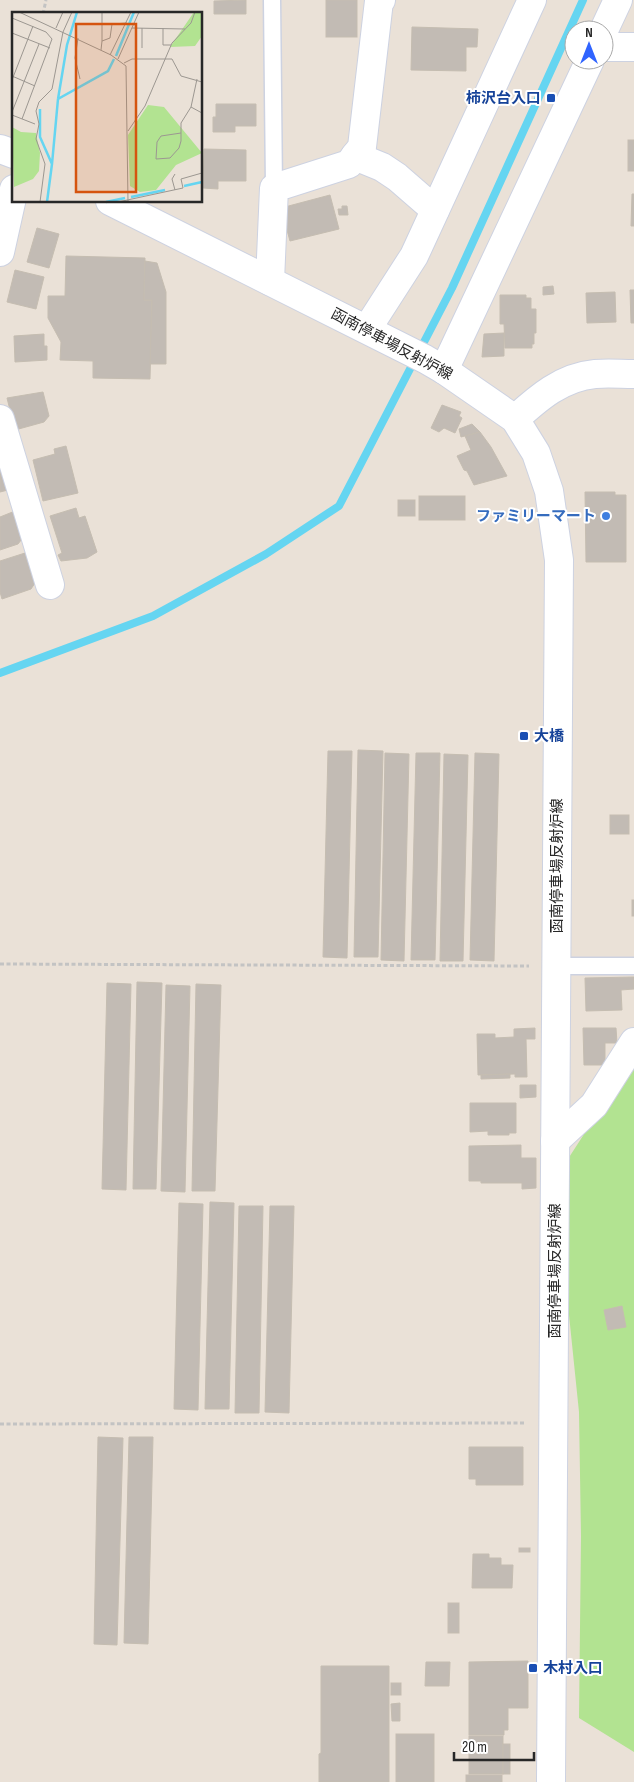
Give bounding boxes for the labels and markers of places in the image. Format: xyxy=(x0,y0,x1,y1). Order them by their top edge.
place label: 柿沢台入口 xyxy=(466,89,541,108)
marker: 柿沢台入口 xyxy=(545,92,557,104)
place label: ファミリーマート xyxy=(476,507,596,526)
marker: ファミリーマート xyxy=(600,510,612,522)
place label: 大橋 xyxy=(534,727,565,746)
marker: 大橋 xyxy=(518,730,530,742)
place label: 木村入口 xyxy=(543,1659,603,1678)
marker: 木村入口 xyxy=(527,1662,539,1674)

